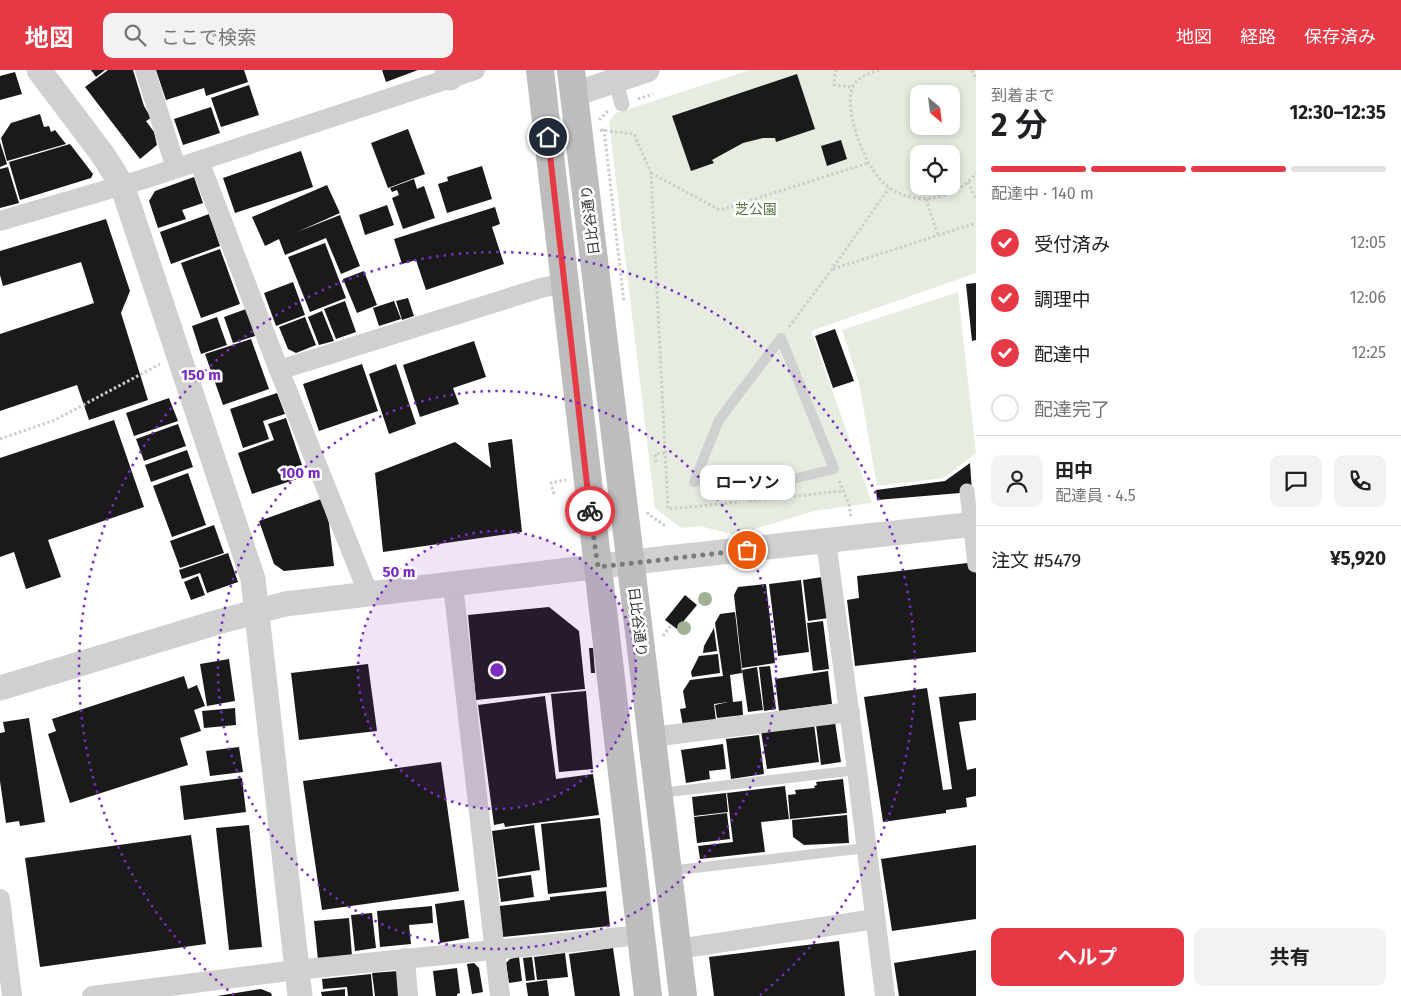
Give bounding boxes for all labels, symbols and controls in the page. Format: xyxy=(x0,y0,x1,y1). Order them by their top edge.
search box xyxy=(103,13,453,58)
icon: search xyxy=(121,21,149,49)
text: 地図 xyxy=(25,24,73,52)
text: ここで検索 xyxy=(161,26,256,49)
text: 地図 xyxy=(1176,26,1212,48)
text: 経路 xyxy=(1240,26,1276,48)
text: 保存済み xyxy=(1304,26,1376,48)
north arrow xyxy=(910,85,960,135)
map controls xyxy=(910,85,960,195)
text: 到着まで xyxy=(991,86,1055,105)
text: 12:30–12:35 xyxy=(1289,101,1386,124)
text: 2 分 xyxy=(991,106,1047,144)
pin xyxy=(527,116,569,158)
icon: home xyxy=(534,123,562,151)
button: locate xyxy=(910,145,960,195)
street label: 日比谷通り xyxy=(578,184,603,256)
text: 配達中 · 140 m xyxy=(991,184,1094,203)
park label: 芝公園 xyxy=(735,201,777,218)
icon: check xyxy=(991,229,1019,257)
text: 受付済み xyxy=(1034,233,1110,256)
text: 12:05 xyxy=(1350,233,1386,252)
icon: check xyxy=(991,284,1019,312)
text: 調理中 xyxy=(1034,288,1091,311)
text: 12:06 xyxy=(1350,288,1386,307)
icon: check xyxy=(991,339,1019,367)
text: 配達中 xyxy=(1034,343,1091,366)
text: 12:25 xyxy=(1351,343,1386,362)
text: 150 m xyxy=(181,366,221,384)
text: 配達完了 xyxy=(1034,398,1110,421)
button: person xyxy=(991,455,1043,507)
button: chat xyxy=(1270,455,1322,507)
button: phone xyxy=(1334,455,1386,507)
text: 田中 xyxy=(1055,459,1093,482)
text: 100 m xyxy=(280,464,320,482)
callout: ローソン xyxy=(700,465,794,500)
text: ローソン xyxy=(715,473,780,492)
courier xyxy=(565,486,615,536)
text: 配達員 · 4.5 xyxy=(1055,486,1136,505)
icon: bike xyxy=(576,497,604,525)
pin xyxy=(726,529,768,571)
icon: bag xyxy=(733,536,761,564)
text: ¥5,920 xyxy=(1330,547,1386,570)
text: 注文 #5479 xyxy=(991,549,1081,572)
text: 50 m xyxy=(382,563,416,581)
street label: 日比谷通り xyxy=(625,586,650,658)
centre of rings xyxy=(488,661,506,679)
button: ヘルプ xyxy=(991,928,1184,986)
button: 共有 xyxy=(1194,928,1386,986)

